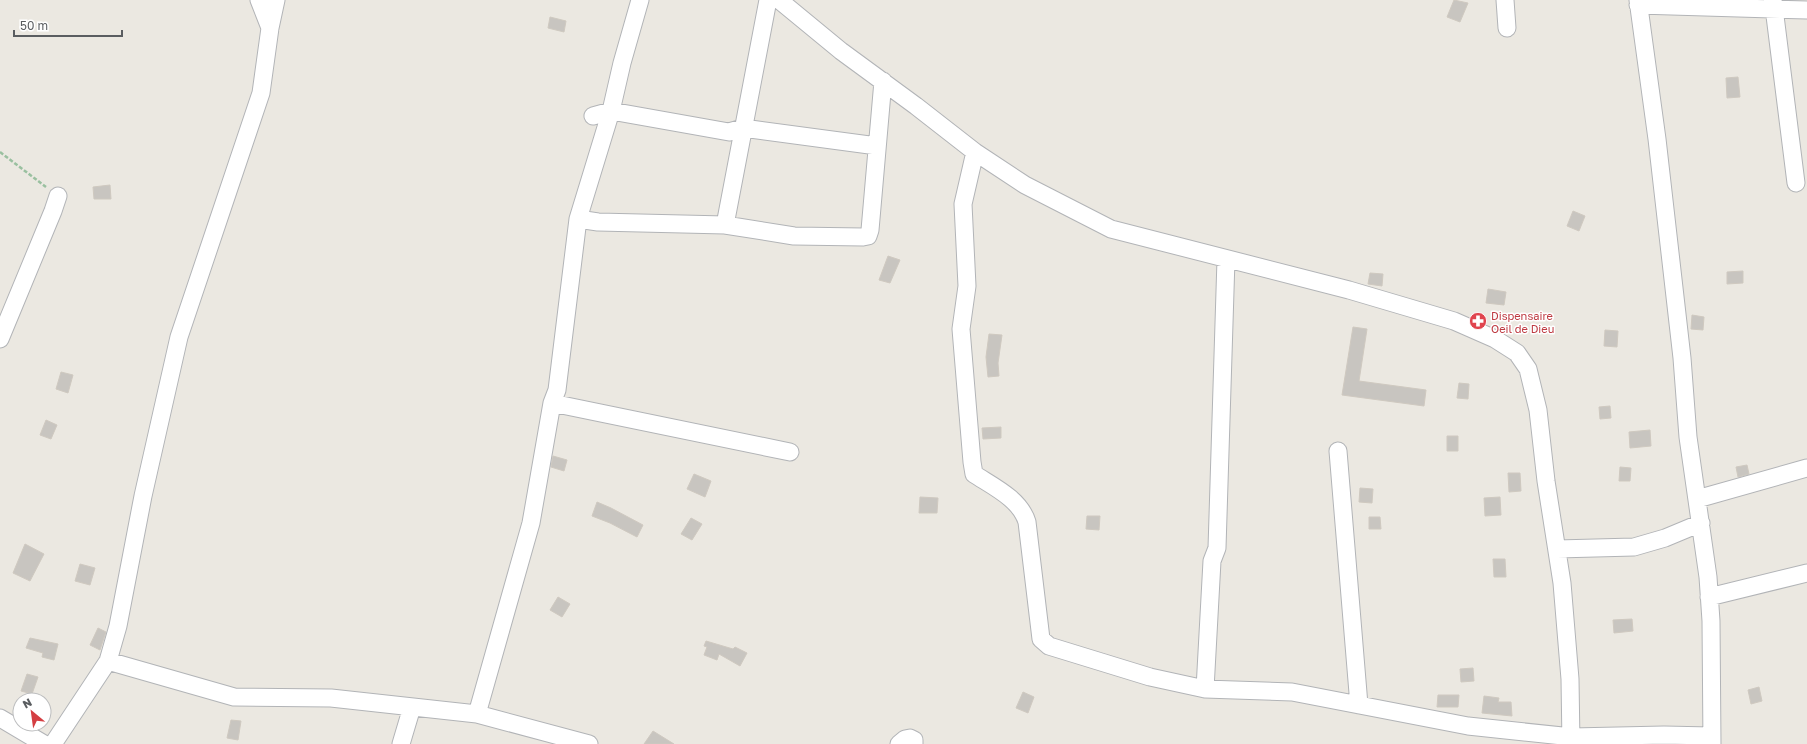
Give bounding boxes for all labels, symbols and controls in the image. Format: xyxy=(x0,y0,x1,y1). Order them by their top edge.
scale bar xyxy=(14,12,122,38)
text: 50 m xyxy=(20,18,48,33)
place label: Dispensaire Oeil de Dieu xyxy=(1491,309,1554,335)
pharmacy icon: Dispensaire Oeil de Dieu xyxy=(1468,311,1488,331)
north arrow xyxy=(12,692,52,732)
text: N xyxy=(20,695,34,711)

